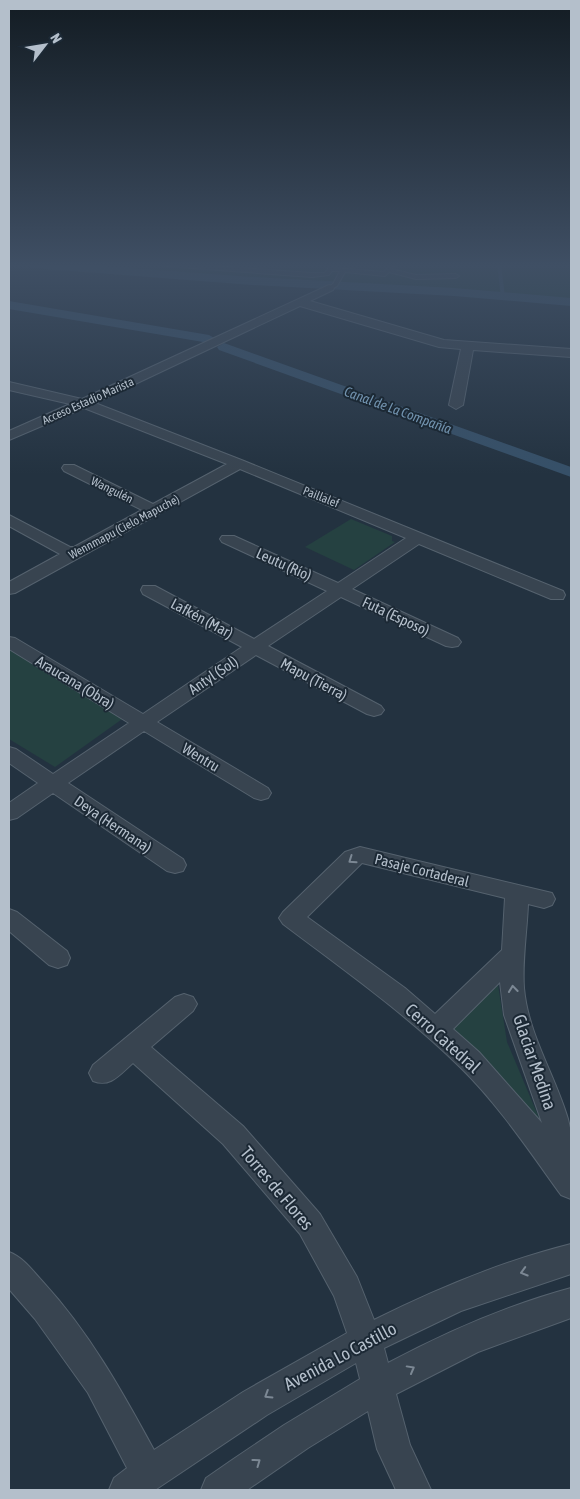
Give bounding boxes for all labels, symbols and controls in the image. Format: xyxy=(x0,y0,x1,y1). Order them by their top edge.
north arrow xyxy=(20,20,70,70)
text: N xyxy=(47,31,65,46)
street label: Acceso Estadio Marista xyxy=(40,374,136,428)
water label: Canal de La Compañía xyxy=(342,383,454,437)
street label: Wangulén xyxy=(89,474,135,506)
street label: Paillalef xyxy=(301,483,342,511)
street label: Wennmapu (Cielo Mapuche) xyxy=(66,492,182,562)
street label: Leutu (Río) xyxy=(254,544,314,584)
street label: Futa (Esposo) xyxy=(360,593,432,639)
street label: Lafkén (Mar) xyxy=(168,595,236,641)
street label: Araucana (Obra) xyxy=(33,652,117,712)
street label: Antyl (Sol) xyxy=(185,652,241,698)
street label: Mapu (Tierra) xyxy=(278,654,350,704)
street label: Wentru xyxy=(179,739,223,775)
street label: Deya (Hermana) xyxy=(71,792,155,856)
street label: Pasaje Cortaderal xyxy=(373,850,471,890)
one-way arrow xyxy=(348,854,358,863)
one-way arrow xyxy=(508,985,519,993)
street label: Cerro Catedral xyxy=(401,999,485,1077)
street label: Glaciar Medina xyxy=(509,1012,561,1112)
street label: Torres de Flores xyxy=(236,1142,318,1234)
one-way arrow xyxy=(521,1267,529,1277)
street label: Avenida Lo Castillo xyxy=(280,1318,400,1394)
one-way arrow xyxy=(406,1365,415,1375)
one-way arrow xyxy=(264,1389,274,1398)
one-way arrow xyxy=(251,1459,261,1468)

